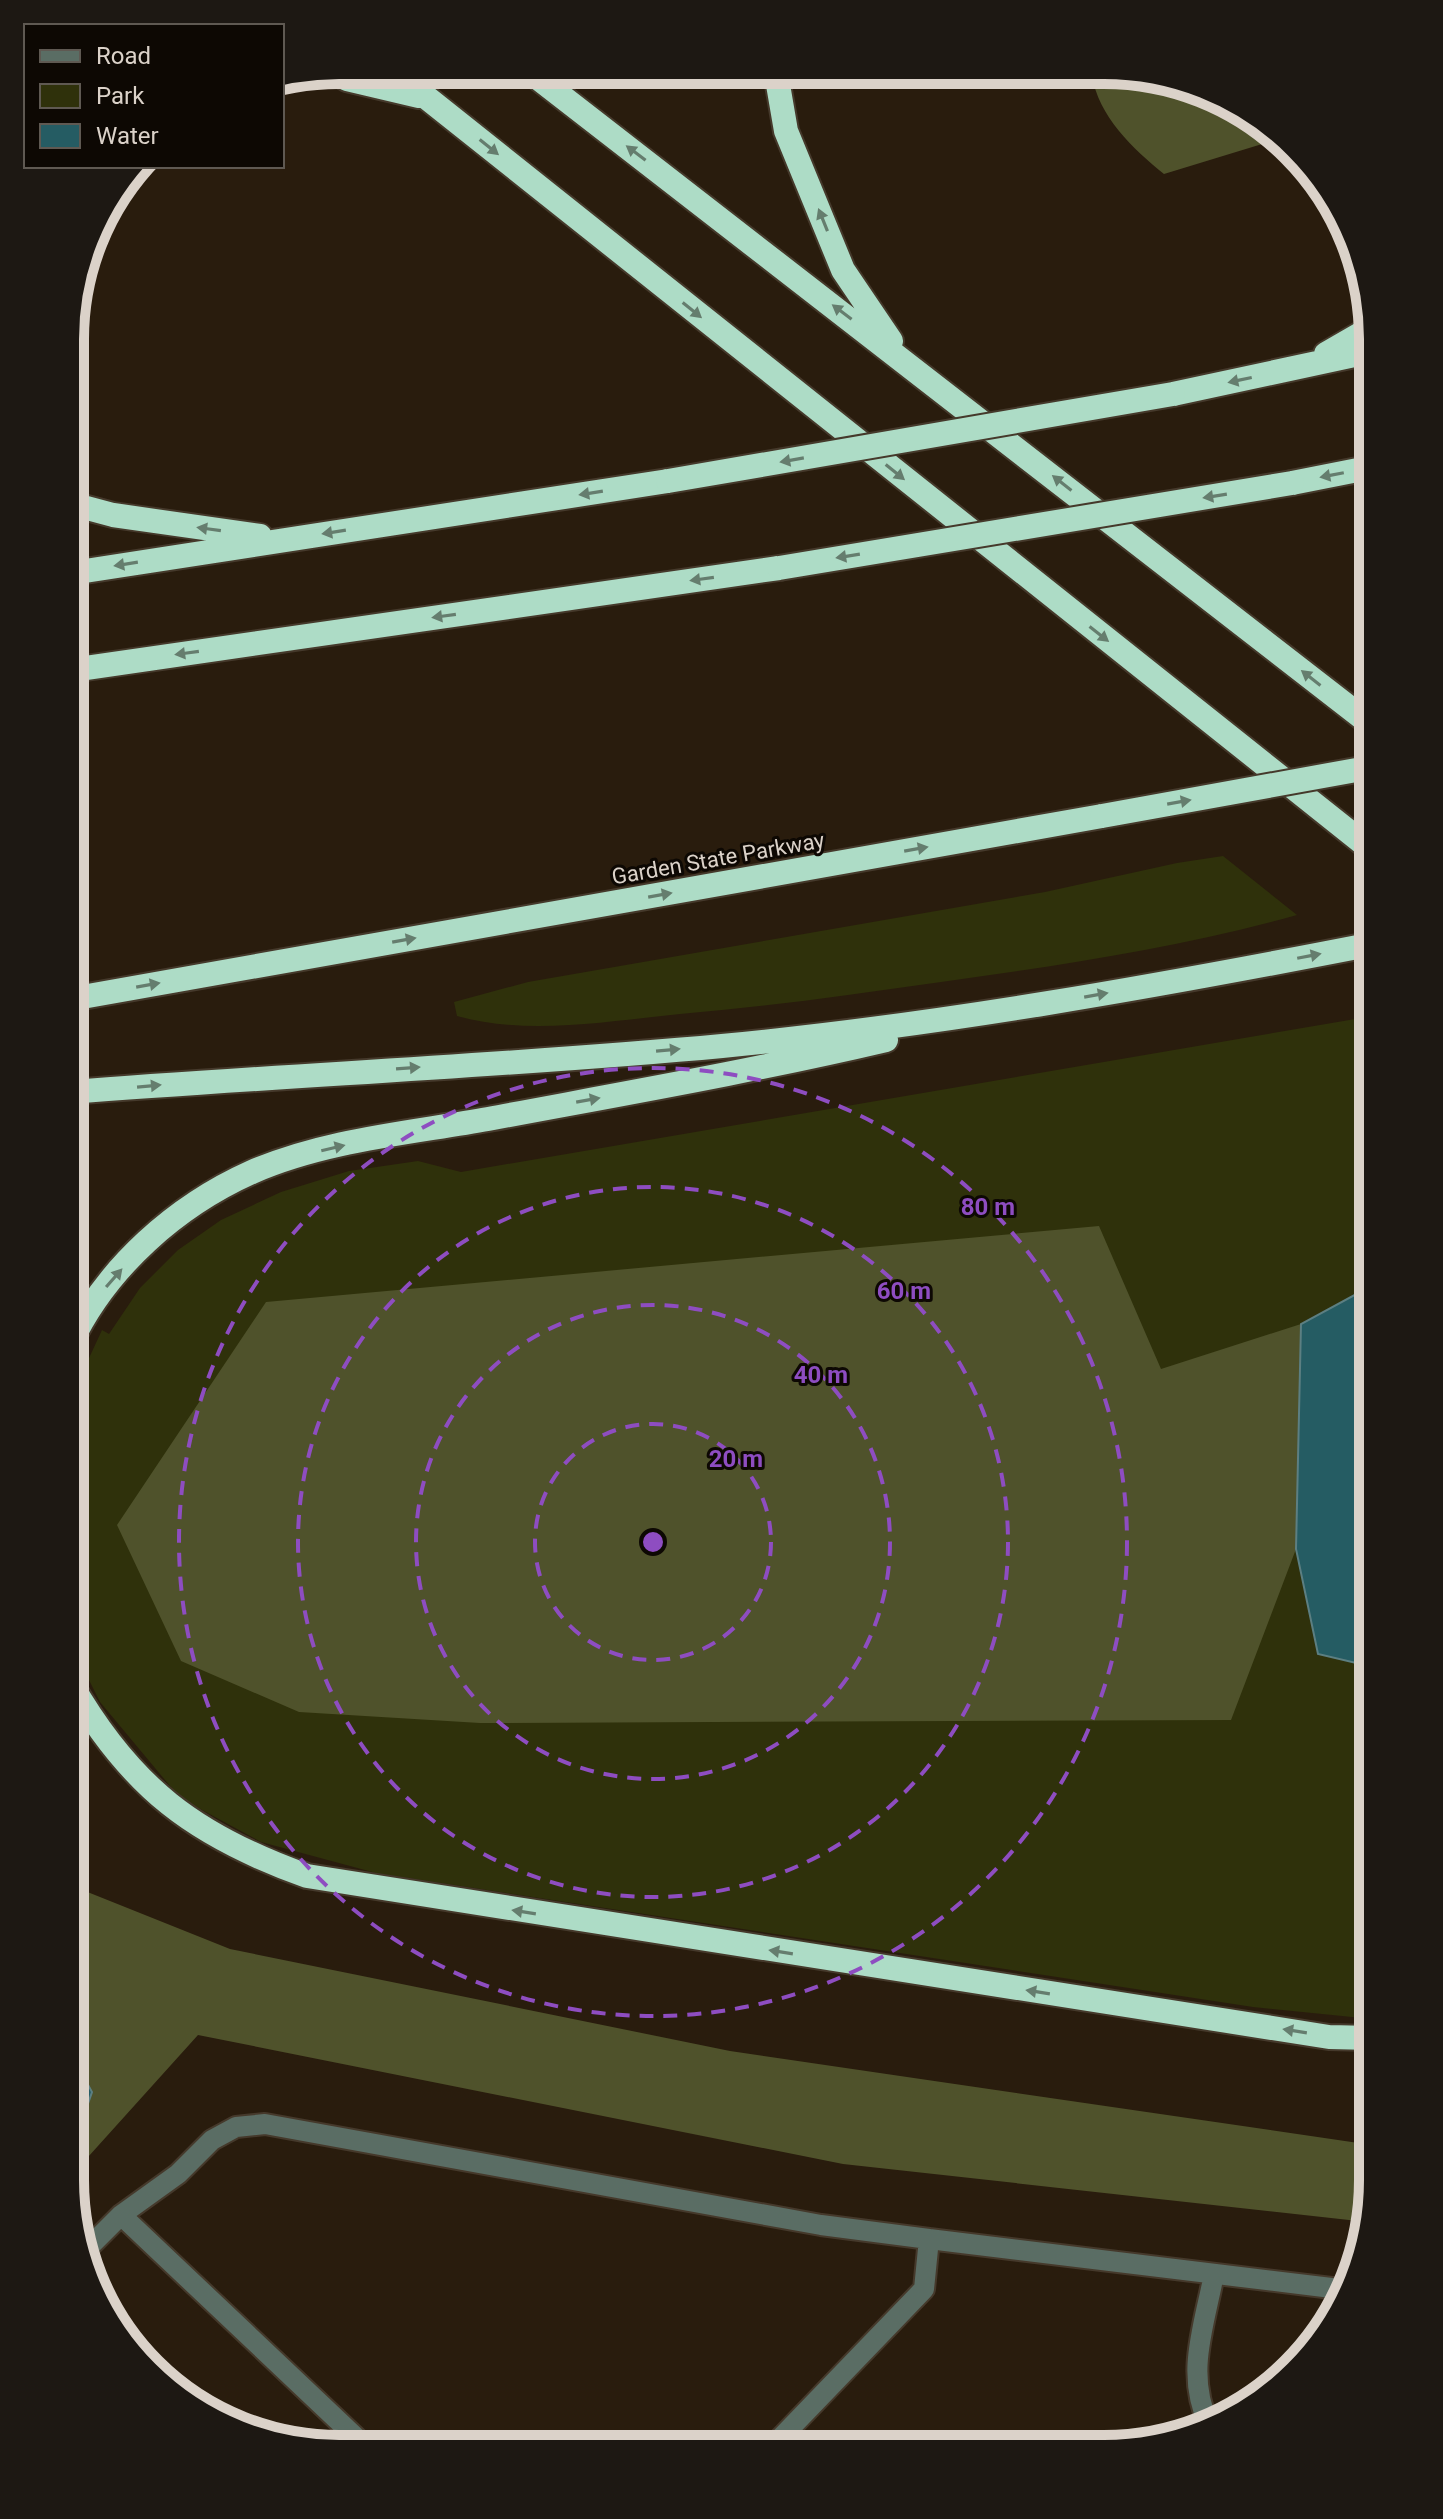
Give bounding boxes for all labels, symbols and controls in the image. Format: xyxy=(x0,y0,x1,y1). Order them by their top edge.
legend xyxy=(24,24,284,168)
text: Road xyxy=(96,42,151,70)
text: Park xyxy=(96,82,145,110)
text: Water xyxy=(96,122,159,150)
one-way arrow xyxy=(479,138,499,155)
one-way arrow xyxy=(626,146,646,162)
one-way arrow xyxy=(816,208,829,232)
one-way arrow xyxy=(682,301,702,317)
one-way arrow xyxy=(832,304,852,320)
one-way arrow xyxy=(1227,374,1252,387)
one-way arrow xyxy=(779,454,804,466)
one-way arrow xyxy=(885,463,905,480)
one-way arrow xyxy=(1320,470,1345,482)
one-way arrow xyxy=(1052,475,1072,492)
one-way arrow xyxy=(578,487,603,500)
one-way arrow xyxy=(1202,490,1227,503)
one-way arrow xyxy=(196,522,221,535)
one-way arrow xyxy=(321,527,346,539)
one-way arrow xyxy=(835,551,860,563)
one-way arrow xyxy=(113,558,138,571)
one-way arrow xyxy=(689,573,714,586)
one-way arrow xyxy=(431,610,456,623)
one-way arrow xyxy=(1089,625,1109,641)
one-way arrow xyxy=(174,647,199,660)
one-way arrow xyxy=(1301,670,1321,686)
one-way arrow xyxy=(1166,796,1191,808)
street label: Garden State Parkway xyxy=(610,827,827,890)
one-way arrow xyxy=(904,843,929,855)
one-way arrow xyxy=(648,888,673,900)
one-way arrow xyxy=(392,933,417,945)
one-way arrow xyxy=(1297,950,1322,962)
one-way arrow xyxy=(136,979,161,991)
one-way arrow xyxy=(1084,988,1109,1001)
one-way arrow xyxy=(656,1043,681,1056)
one-way arrow xyxy=(396,1061,421,1074)
one-way arrow xyxy=(137,1079,162,1092)
one-way arrow xyxy=(576,1094,601,1106)
one-way arrow xyxy=(320,1141,345,1154)
text: 80 m xyxy=(961,1193,1015,1221)
one-way arrow xyxy=(105,1268,122,1288)
text: 60 m xyxy=(877,1277,931,1305)
text: 40 m xyxy=(794,1361,848,1389)
text: 20 m xyxy=(709,1445,763,1473)
centre of rings xyxy=(639,1528,667,1556)
one-way arrow xyxy=(511,1905,536,1918)
one-way arrow xyxy=(768,1945,793,1958)
one-way arrow xyxy=(1025,1985,1050,1997)
one-way arrow xyxy=(1282,2024,1307,2037)

